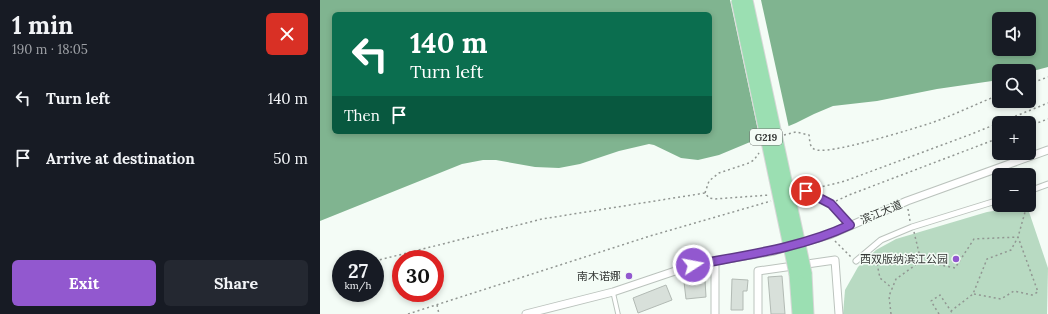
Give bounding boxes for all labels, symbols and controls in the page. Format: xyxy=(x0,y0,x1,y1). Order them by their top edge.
text: 1 min xyxy=(12,10,73,41)
map controls xyxy=(992,12,1036,212)
button: sound xyxy=(992,12,1036,56)
button: close xyxy=(266,13,308,55)
text: 140 m xyxy=(410,25,488,61)
icon: left xyxy=(344,28,396,80)
text: 190 m · 18:05 xyxy=(12,41,88,58)
text: Turn left xyxy=(410,60,483,83)
button: search xyxy=(992,64,1036,108)
icon: left xyxy=(12,87,34,109)
text: Turn left xyxy=(46,89,110,108)
text: 140 m xyxy=(268,89,308,108)
icon: arrive xyxy=(388,104,410,126)
text: Then xyxy=(344,106,380,125)
button: + xyxy=(992,116,1036,160)
road number: G219 xyxy=(750,129,782,145)
icon: arrive xyxy=(12,147,34,169)
text: Arrive at destination xyxy=(46,149,195,168)
text: 50 m xyxy=(273,149,308,168)
button: − xyxy=(992,168,1036,212)
pin xyxy=(789,174,823,208)
icon: arrive xyxy=(795,180,817,202)
street label: 滨江大道 xyxy=(858,197,904,227)
position arrow xyxy=(672,244,714,286)
speed limit sign: 30 xyxy=(392,250,444,302)
place label: 西双版纳滨江公园 xyxy=(860,252,948,266)
marker: 西双版纳滨江公园 xyxy=(951,254,961,264)
text: 27 xyxy=(348,258,368,283)
button: Exit xyxy=(12,260,156,306)
button: Share xyxy=(164,260,308,306)
place label: 南木诺娜 xyxy=(577,269,621,283)
marker: 南木诺娜 xyxy=(624,271,634,281)
text: km/h xyxy=(344,279,372,292)

